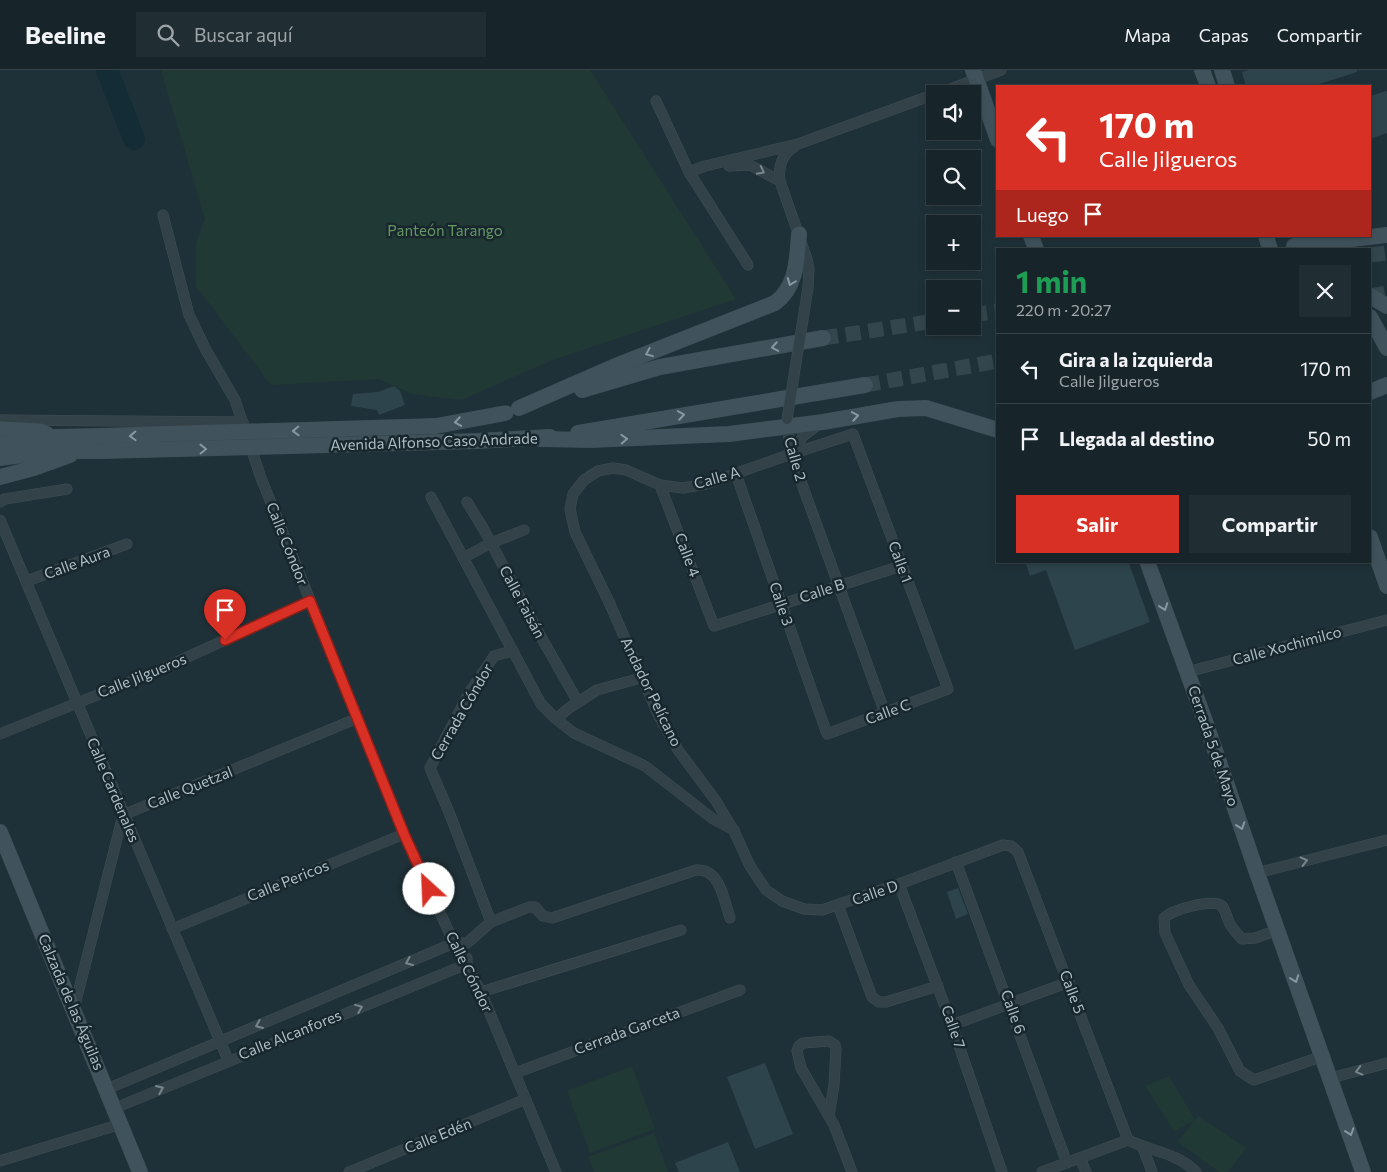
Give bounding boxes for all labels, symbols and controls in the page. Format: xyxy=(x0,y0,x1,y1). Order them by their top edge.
search box xyxy=(136,12,486,57)
text: Beeline xyxy=(25,20,106,49)
icon: search xyxy=(154,21,182,49)
text: Buscar aquí xyxy=(194,23,293,46)
text: Mapa xyxy=(1124,24,1171,46)
text: Capas xyxy=(1199,24,1249,46)
text: Compartir xyxy=(1277,24,1362,46)
map controls xyxy=(926,85,981,335)
button: sound xyxy=(926,85,981,140)
text: 170 m xyxy=(1099,102,1194,145)
icon: left xyxy=(1016,105,1081,170)
text: Calle Jilgueros xyxy=(1099,145,1237,172)
button: search xyxy=(926,150,981,205)
one-way arrow xyxy=(755,165,764,175)
icon: arrive xyxy=(1079,200,1107,228)
text: Luego xyxy=(1016,203,1069,226)
button: + xyxy=(926,215,981,270)
park label: Panteón Tarango xyxy=(387,221,503,239)
text: 1 min xyxy=(1016,262,1087,299)
button: close xyxy=(1299,265,1351,317)
one-way arrow xyxy=(787,277,797,286)
button: − xyxy=(926,280,981,335)
text: 220 m · 20:27 xyxy=(1016,300,1111,319)
one-way arrow xyxy=(770,341,779,351)
one-way arrow xyxy=(645,346,654,357)
text: Gira a la izquierda xyxy=(1059,348,1213,371)
icon: left xyxy=(1016,355,1044,383)
text: 170 m xyxy=(1300,357,1351,380)
text: Calle Jilgueros xyxy=(1059,371,1160,390)
one-way arrow xyxy=(676,410,685,420)
one-way arrow xyxy=(850,412,859,422)
one-way arrow xyxy=(453,417,462,427)
icon: arrive xyxy=(1016,425,1044,453)
one-way arrow xyxy=(291,426,299,436)
text: Llegada al destino xyxy=(1059,427,1215,450)
text: 50 m xyxy=(1307,427,1351,450)
street label: Avenida Alfonso Caso Andrade xyxy=(330,428,538,454)
one-way arrow xyxy=(129,430,137,441)
one-way arrow xyxy=(620,433,628,444)
street label: Calle 2 xyxy=(781,435,811,483)
one-way arrow xyxy=(200,444,208,454)
street label: Calle A xyxy=(692,462,742,492)
button: Salir xyxy=(1016,495,1179,553)
button: Compartir xyxy=(1189,495,1351,553)
street label: Calle Cóndor xyxy=(263,499,313,588)
street label: Calle 4 xyxy=(671,530,704,579)
street label: Calle 1 xyxy=(885,538,917,585)
street label: Calle Aura xyxy=(41,542,112,582)
street label: Calle Faisán xyxy=(496,562,550,641)
street label: Calle B xyxy=(797,574,847,606)
street label: Calle 3 xyxy=(766,579,798,628)
pin xyxy=(204,589,246,640)
icon: arrive xyxy=(211,596,239,624)
one-way arrow xyxy=(1158,602,1168,611)
street label: Calle Xochimilco xyxy=(1230,622,1343,668)
street label: Andador Pelícano xyxy=(618,634,686,749)
street label: Calle Jilgueros xyxy=(95,649,189,701)
street label: Cerrada Cóndor xyxy=(426,660,496,763)
street label: Cerrada 5 de Mayo xyxy=(1185,683,1243,808)
street label: Calle C xyxy=(863,695,913,728)
street label: Calle Cardenales xyxy=(84,735,144,845)
street label: Calle Quetzal xyxy=(144,762,235,812)
one-way arrow xyxy=(1235,822,1245,830)
street label: Calle Pericos xyxy=(244,855,331,905)
one-way arrow xyxy=(1300,856,1309,867)
position arrow xyxy=(402,862,454,914)
street label: Calle D xyxy=(849,876,900,908)
street label: Calle Cóndor xyxy=(443,928,497,1015)
street label: Calzada de las Águilas xyxy=(35,930,110,1073)
one-way arrow xyxy=(405,956,414,966)
street label: Calle 5 xyxy=(1056,967,1089,1016)
one-way arrow xyxy=(1289,975,1299,983)
street label: Calle 6 xyxy=(998,987,1030,1036)
one-way arrow xyxy=(354,1003,362,1013)
street label: Cerrada Garceta xyxy=(571,1003,682,1058)
street label: Calle 7 xyxy=(938,1003,970,1051)
street label: Calle Alcanfores xyxy=(235,1005,344,1063)
one-way arrow xyxy=(255,1018,264,1029)
one-way arrow xyxy=(1356,1065,1364,1075)
one-way arrow xyxy=(155,1085,163,1095)
street label: Calle Edén xyxy=(402,1114,474,1157)
one-way arrow xyxy=(1344,1128,1354,1136)

